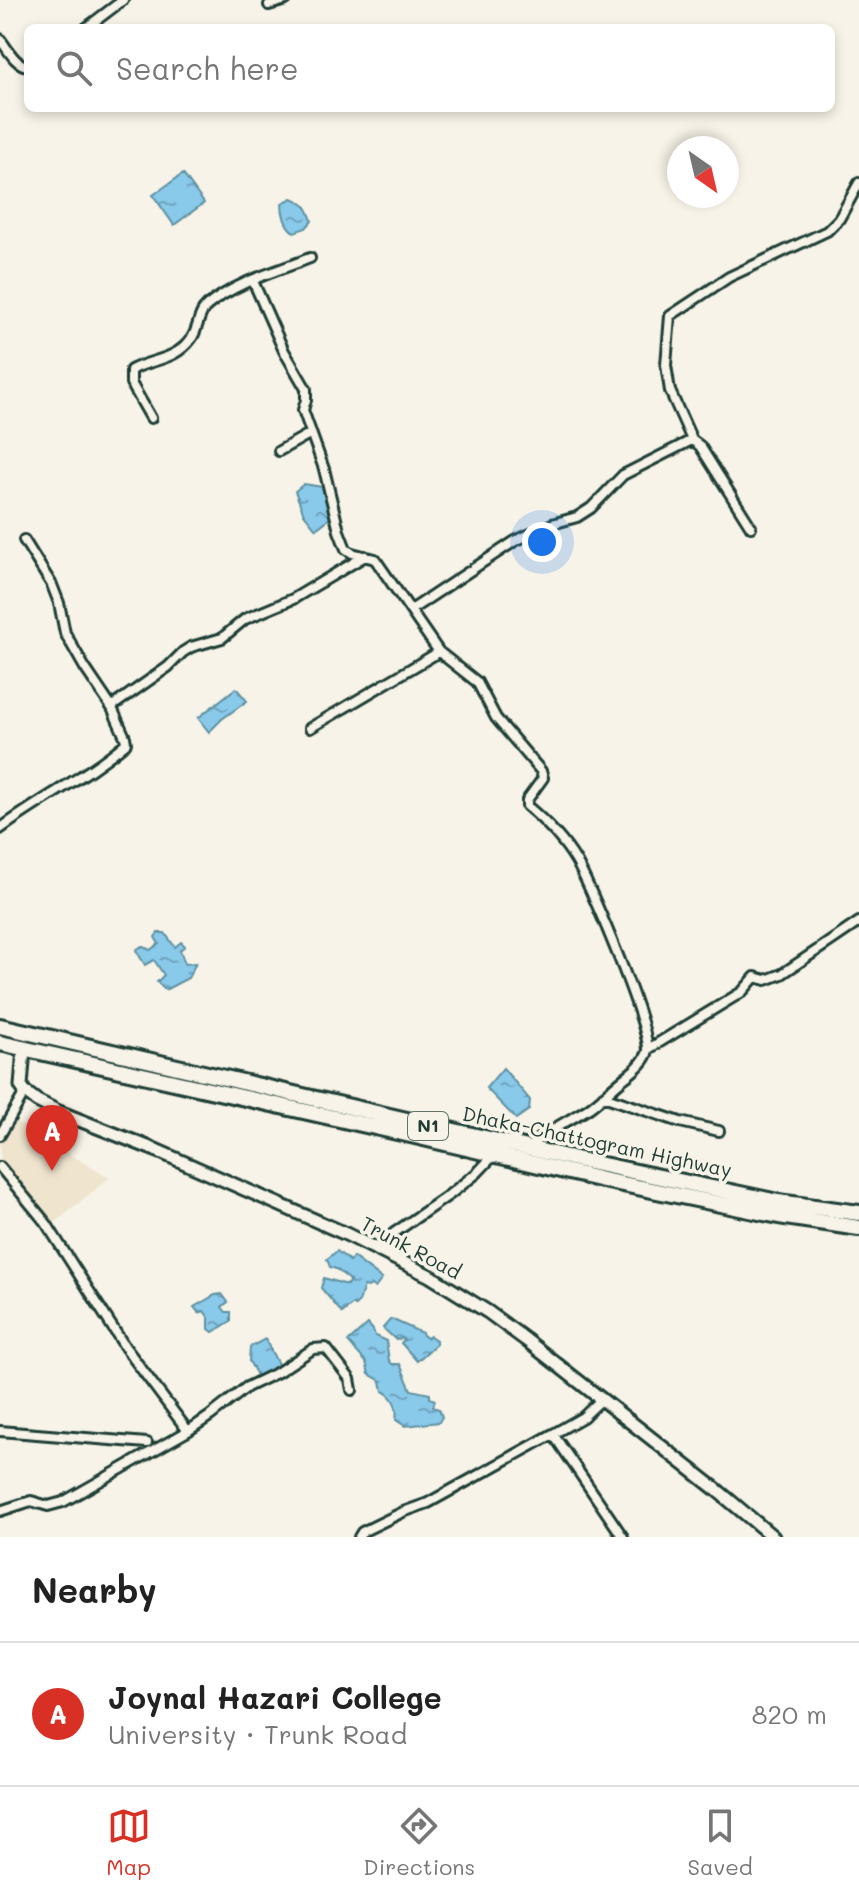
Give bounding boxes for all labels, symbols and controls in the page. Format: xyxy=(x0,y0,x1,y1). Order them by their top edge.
search box xyxy=(24,24,835,112)
icon: search xyxy=(52,46,96,90)
text: Search here xyxy=(116,48,299,88)
north arrow xyxy=(667,136,739,208)
your location xyxy=(522,522,562,562)
street label: Dhaka-Chattogram Highway xyxy=(460,1100,734,1182)
pin: A xyxy=(26,1105,78,1171)
road number: N1 xyxy=(408,1112,448,1140)
street label: Trunk Road xyxy=(357,1210,466,1284)
text: Nearby xyxy=(32,1567,157,1612)
text: Joynal Hazari College xyxy=(108,1677,442,1717)
text: A xyxy=(49,1697,67,1731)
text: 820 m xyxy=(752,1697,827,1731)
text: University · Trunk Road xyxy=(108,1717,407,1751)
tab: Map xyxy=(106,1804,151,1881)
tab: Directions xyxy=(363,1804,475,1881)
tab: Saved xyxy=(688,1804,753,1881)

